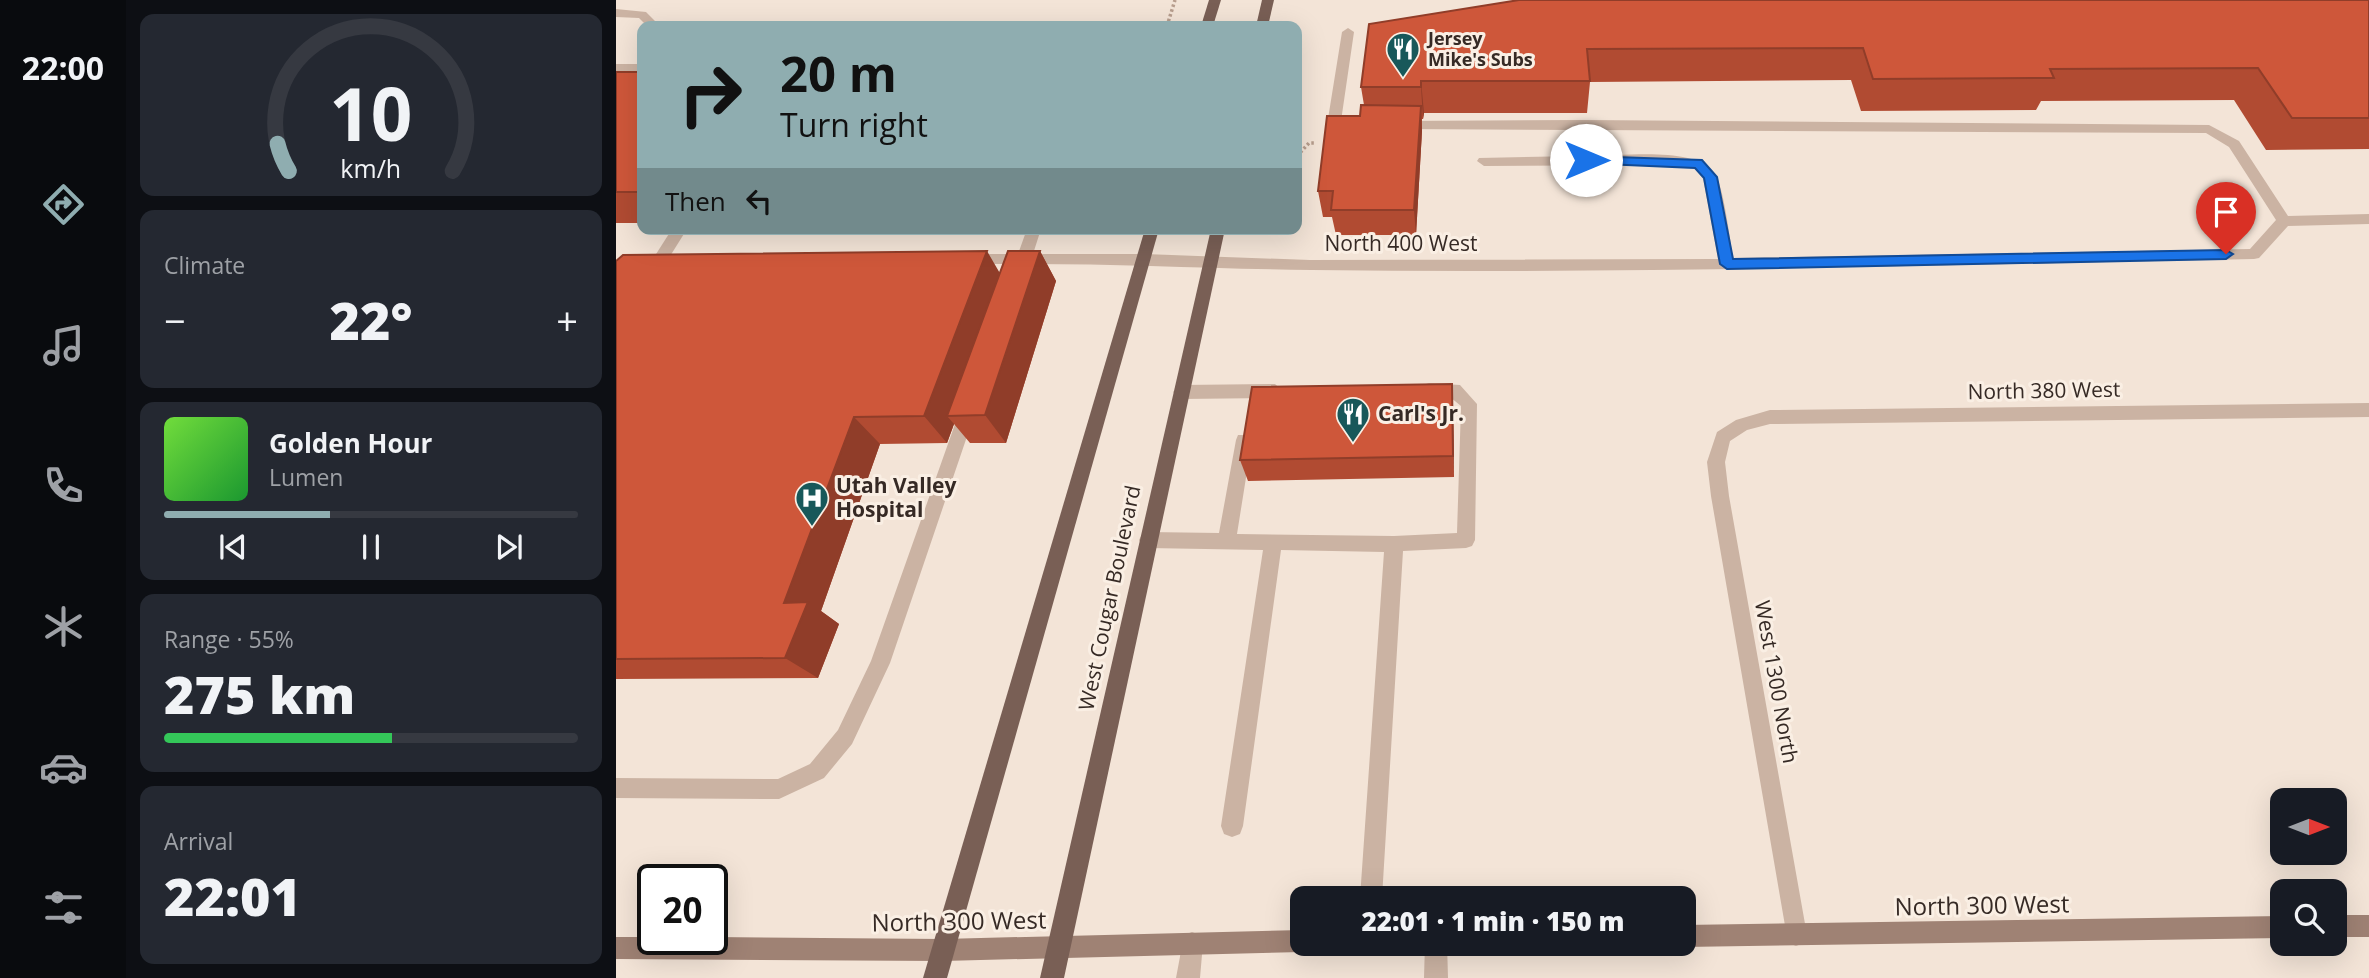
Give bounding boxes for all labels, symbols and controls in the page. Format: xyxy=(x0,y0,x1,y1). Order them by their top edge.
place label: Jersey Mike's Subs xyxy=(1426,26,1533,71)
restaurant icon: Jersey Mike's Subs xyxy=(1384,30,1422,79)
text: 20 m xyxy=(780,40,897,106)
text: 22:00 xyxy=(22,46,104,89)
icon: right xyxy=(665,49,756,140)
text: 10 xyxy=(329,63,413,162)
text: Turn right xyxy=(780,103,928,146)
position arrow xyxy=(1549,123,1623,197)
text: km/h xyxy=(341,151,401,185)
icon: directions xyxy=(39,180,88,229)
icon: left xyxy=(740,182,778,220)
pin xyxy=(2196,182,2256,254)
text: Then xyxy=(665,183,726,219)
icon: arrive xyxy=(2207,193,2245,231)
street label: North 400 West xyxy=(1325,229,1478,257)
text: Climate xyxy=(164,249,245,281)
text: 22° xyxy=(330,284,412,355)
text: − xyxy=(164,294,186,346)
text: + xyxy=(556,294,578,346)
icon: music xyxy=(39,321,88,370)
street label: North 380 West xyxy=(1967,375,2121,405)
restaurant icon: Carl's Jr. xyxy=(1334,395,1372,444)
place label: Carl's Jr. xyxy=(1378,399,1464,427)
text: Golden Hour xyxy=(269,425,432,461)
icon: phone xyxy=(39,461,88,510)
text: Lumen xyxy=(269,461,343,493)
place label: Utah Valley Hospital xyxy=(836,471,956,523)
hospital icon: Utah Valley Hospital xyxy=(793,479,831,528)
street label: West Cougar Boulevard xyxy=(1071,483,1147,713)
icon: previous xyxy=(214,528,252,566)
icon: pause xyxy=(352,528,390,566)
icon: next xyxy=(490,528,528,566)
street label: West 1300 North xyxy=(1749,598,1805,766)
icon: climate xyxy=(39,602,88,651)
text: Range · 55% xyxy=(164,623,294,655)
text: 275 km xyxy=(164,658,355,729)
icon: car xyxy=(39,743,88,792)
north arrow xyxy=(2270,788,2347,864)
map controls xyxy=(2270,788,2347,956)
text: Arrival xyxy=(164,825,233,857)
text: 22:01 xyxy=(164,860,301,931)
speed limit sign: 20 xyxy=(637,864,728,955)
button: search xyxy=(2270,879,2347,956)
icon: filters xyxy=(39,883,88,932)
street label: North 300 West xyxy=(1894,886,2070,923)
street label: North 300 West xyxy=(871,902,1047,939)
text: 22:01 · 1 min · 150 m xyxy=(1362,903,1624,939)

